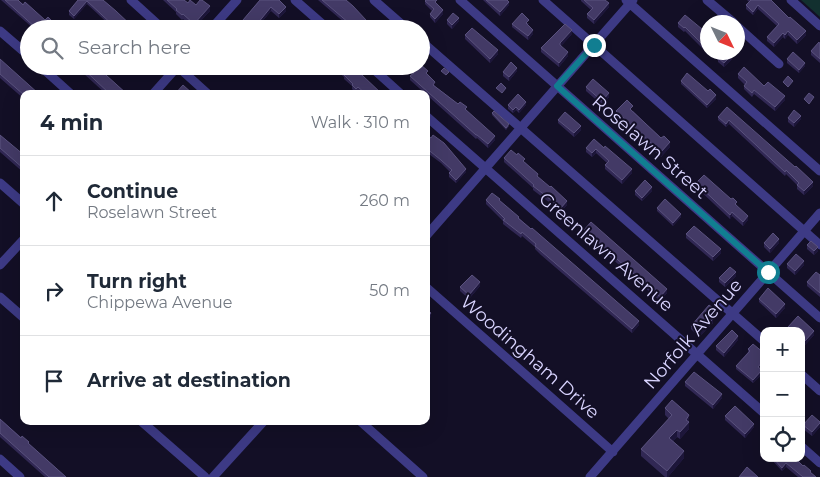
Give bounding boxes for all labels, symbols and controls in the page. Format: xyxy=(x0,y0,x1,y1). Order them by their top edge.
north arrow xyxy=(700,15,745,60)
search box xyxy=(20,20,430,75)
icon: search xyxy=(38,34,66,62)
route end xyxy=(583,34,606,57)
text: Search here xyxy=(78,36,191,59)
street label: Roselawn Street xyxy=(588,91,712,203)
text: 4 min xyxy=(40,110,103,135)
text: Walk · 310 m xyxy=(311,113,410,132)
text: Continue xyxy=(87,180,178,203)
icon: ahead xyxy=(40,187,68,215)
street label: Greenlawn Avenue xyxy=(534,188,678,316)
text: 260 m xyxy=(359,191,410,210)
text: Roselawn Street xyxy=(87,203,217,222)
route start xyxy=(757,261,780,284)
text: Turn right xyxy=(87,270,187,293)
street label: Norfolk Avenue xyxy=(639,274,747,394)
icon: right xyxy=(40,277,68,305)
text: 50 m xyxy=(369,281,410,300)
street label: Woodingham Drive xyxy=(456,291,604,423)
text: Chippewa Avenue xyxy=(87,293,232,312)
map controls xyxy=(760,327,805,462)
button: + xyxy=(760,327,805,372)
icon: arrive xyxy=(40,367,68,395)
text: Arrive at destination xyxy=(87,369,291,392)
button: − xyxy=(760,372,805,417)
button: locate xyxy=(760,417,805,462)

